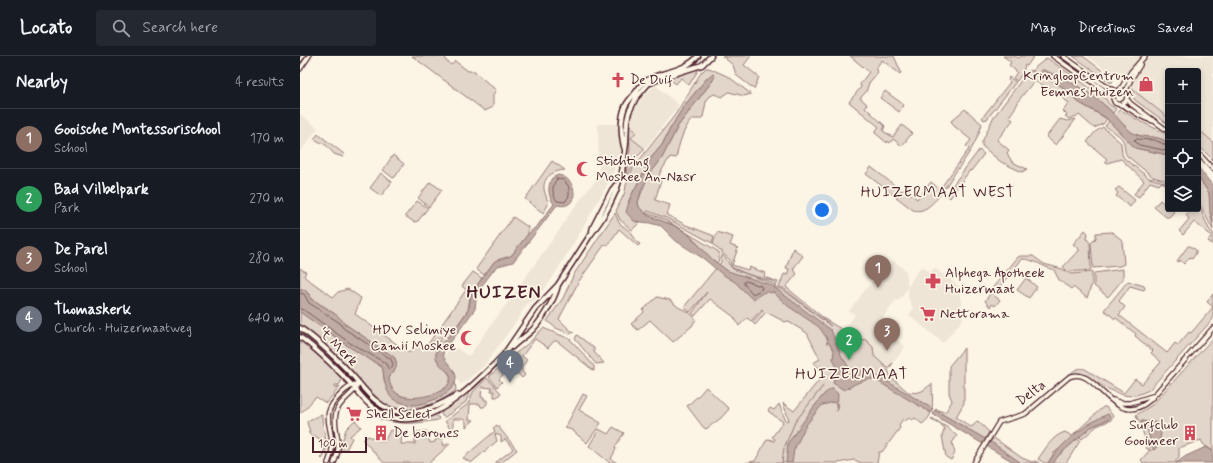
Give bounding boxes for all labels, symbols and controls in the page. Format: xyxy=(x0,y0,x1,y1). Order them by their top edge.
search box xyxy=(96,10,376,46)
text: Locato xyxy=(20,15,72,40)
icon: search xyxy=(110,17,132,39)
text: Search here xyxy=(142,18,218,38)
text: Map xyxy=(1030,19,1056,37)
text: Directions xyxy=(1078,19,1136,37)
text: Saved xyxy=(1158,19,1193,37)
place label: KringloopCentrum Eemnes Huizen xyxy=(1023,67,1134,101)
map controls xyxy=(1165,68,1201,212)
button: + xyxy=(1165,68,1201,104)
text: Nearby xyxy=(16,71,68,93)
church icon: De Duif xyxy=(609,71,627,89)
place label: De Duif xyxy=(630,71,673,89)
text: 4 results xyxy=(235,74,284,91)
shop icon: KringloopCentrum Eemnes Huizen xyxy=(1137,75,1155,93)
button: − xyxy=(1165,104,1201,140)
text: Gooische Montessorischool xyxy=(54,120,221,140)
text: 1 xyxy=(26,130,32,147)
text: 170 m xyxy=(250,130,284,147)
text: School xyxy=(54,140,88,157)
button: locate xyxy=(1165,140,1201,176)
place label: Stichting Moskee An-Nasr xyxy=(596,152,696,186)
mosque icon: Stichting Moskee An-Nasr xyxy=(575,160,593,178)
button: layers xyxy=(1165,176,1201,212)
text: Bad Vilbelpark xyxy=(54,180,148,200)
district label: HUIZERMAAT WEST xyxy=(861,183,1015,203)
text: 2 xyxy=(26,190,32,207)
text: 270 m xyxy=(249,190,284,207)
text: Park xyxy=(54,200,80,217)
your location xyxy=(812,200,832,220)
text: De Parel xyxy=(54,240,108,260)
text: 3 xyxy=(26,250,32,267)
text: 280 m xyxy=(249,250,284,267)
pin: 1 xyxy=(865,255,891,288)
text: School xyxy=(54,260,88,277)
place label: Alphega Apotheek Huizermaat xyxy=(945,264,1045,298)
pharmacy icon: Alphega Apotheek Huizermaat xyxy=(924,272,942,290)
district label: HUIZEN xyxy=(466,281,542,305)
text: Thomaskerk xyxy=(54,300,131,320)
supermarket icon: Nettorama xyxy=(919,305,937,323)
place label: Nettorama xyxy=(940,305,1010,323)
text: 4 xyxy=(25,310,33,327)
text: 640 m xyxy=(248,310,284,327)
pin: 3 xyxy=(874,318,900,351)
text: Church · Huizermaatweg xyxy=(54,320,192,337)
place label: HDV Selimiye Camii Moskee xyxy=(371,321,456,355)
street label: 't Merk xyxy=(314,324,362,370)
pin: 2 xyxy=(836,327,862,360)
mosque icon: HDV Selimiye Camii Moskee xyxy=(459,329,477,347)
pin: 4 xyxy=(497,350,523,383)
district label: HUIZERMAAT xyxy=(795,364,909,385)
street label: Delta xyxy=(1013,376,1049,410)
supermarket icon: Shell Select xyxy=(345,405,363,423)
place label: Shell Select xyxy=(366,405,433,423)
place label: Surfclub Gooimeer xyxy=(1124,416,1178,450)
building icon: De barones xyxy=(372,424,390,442)
place label: De barones xyxy=(393,424,459,442)
building icon: Surfclub Gooimeer xyxy=(1181,424,1199,442)
scale bar xyxy=(312,435,367,454)
text: 100 m xyxy=(318,437,348,451)

